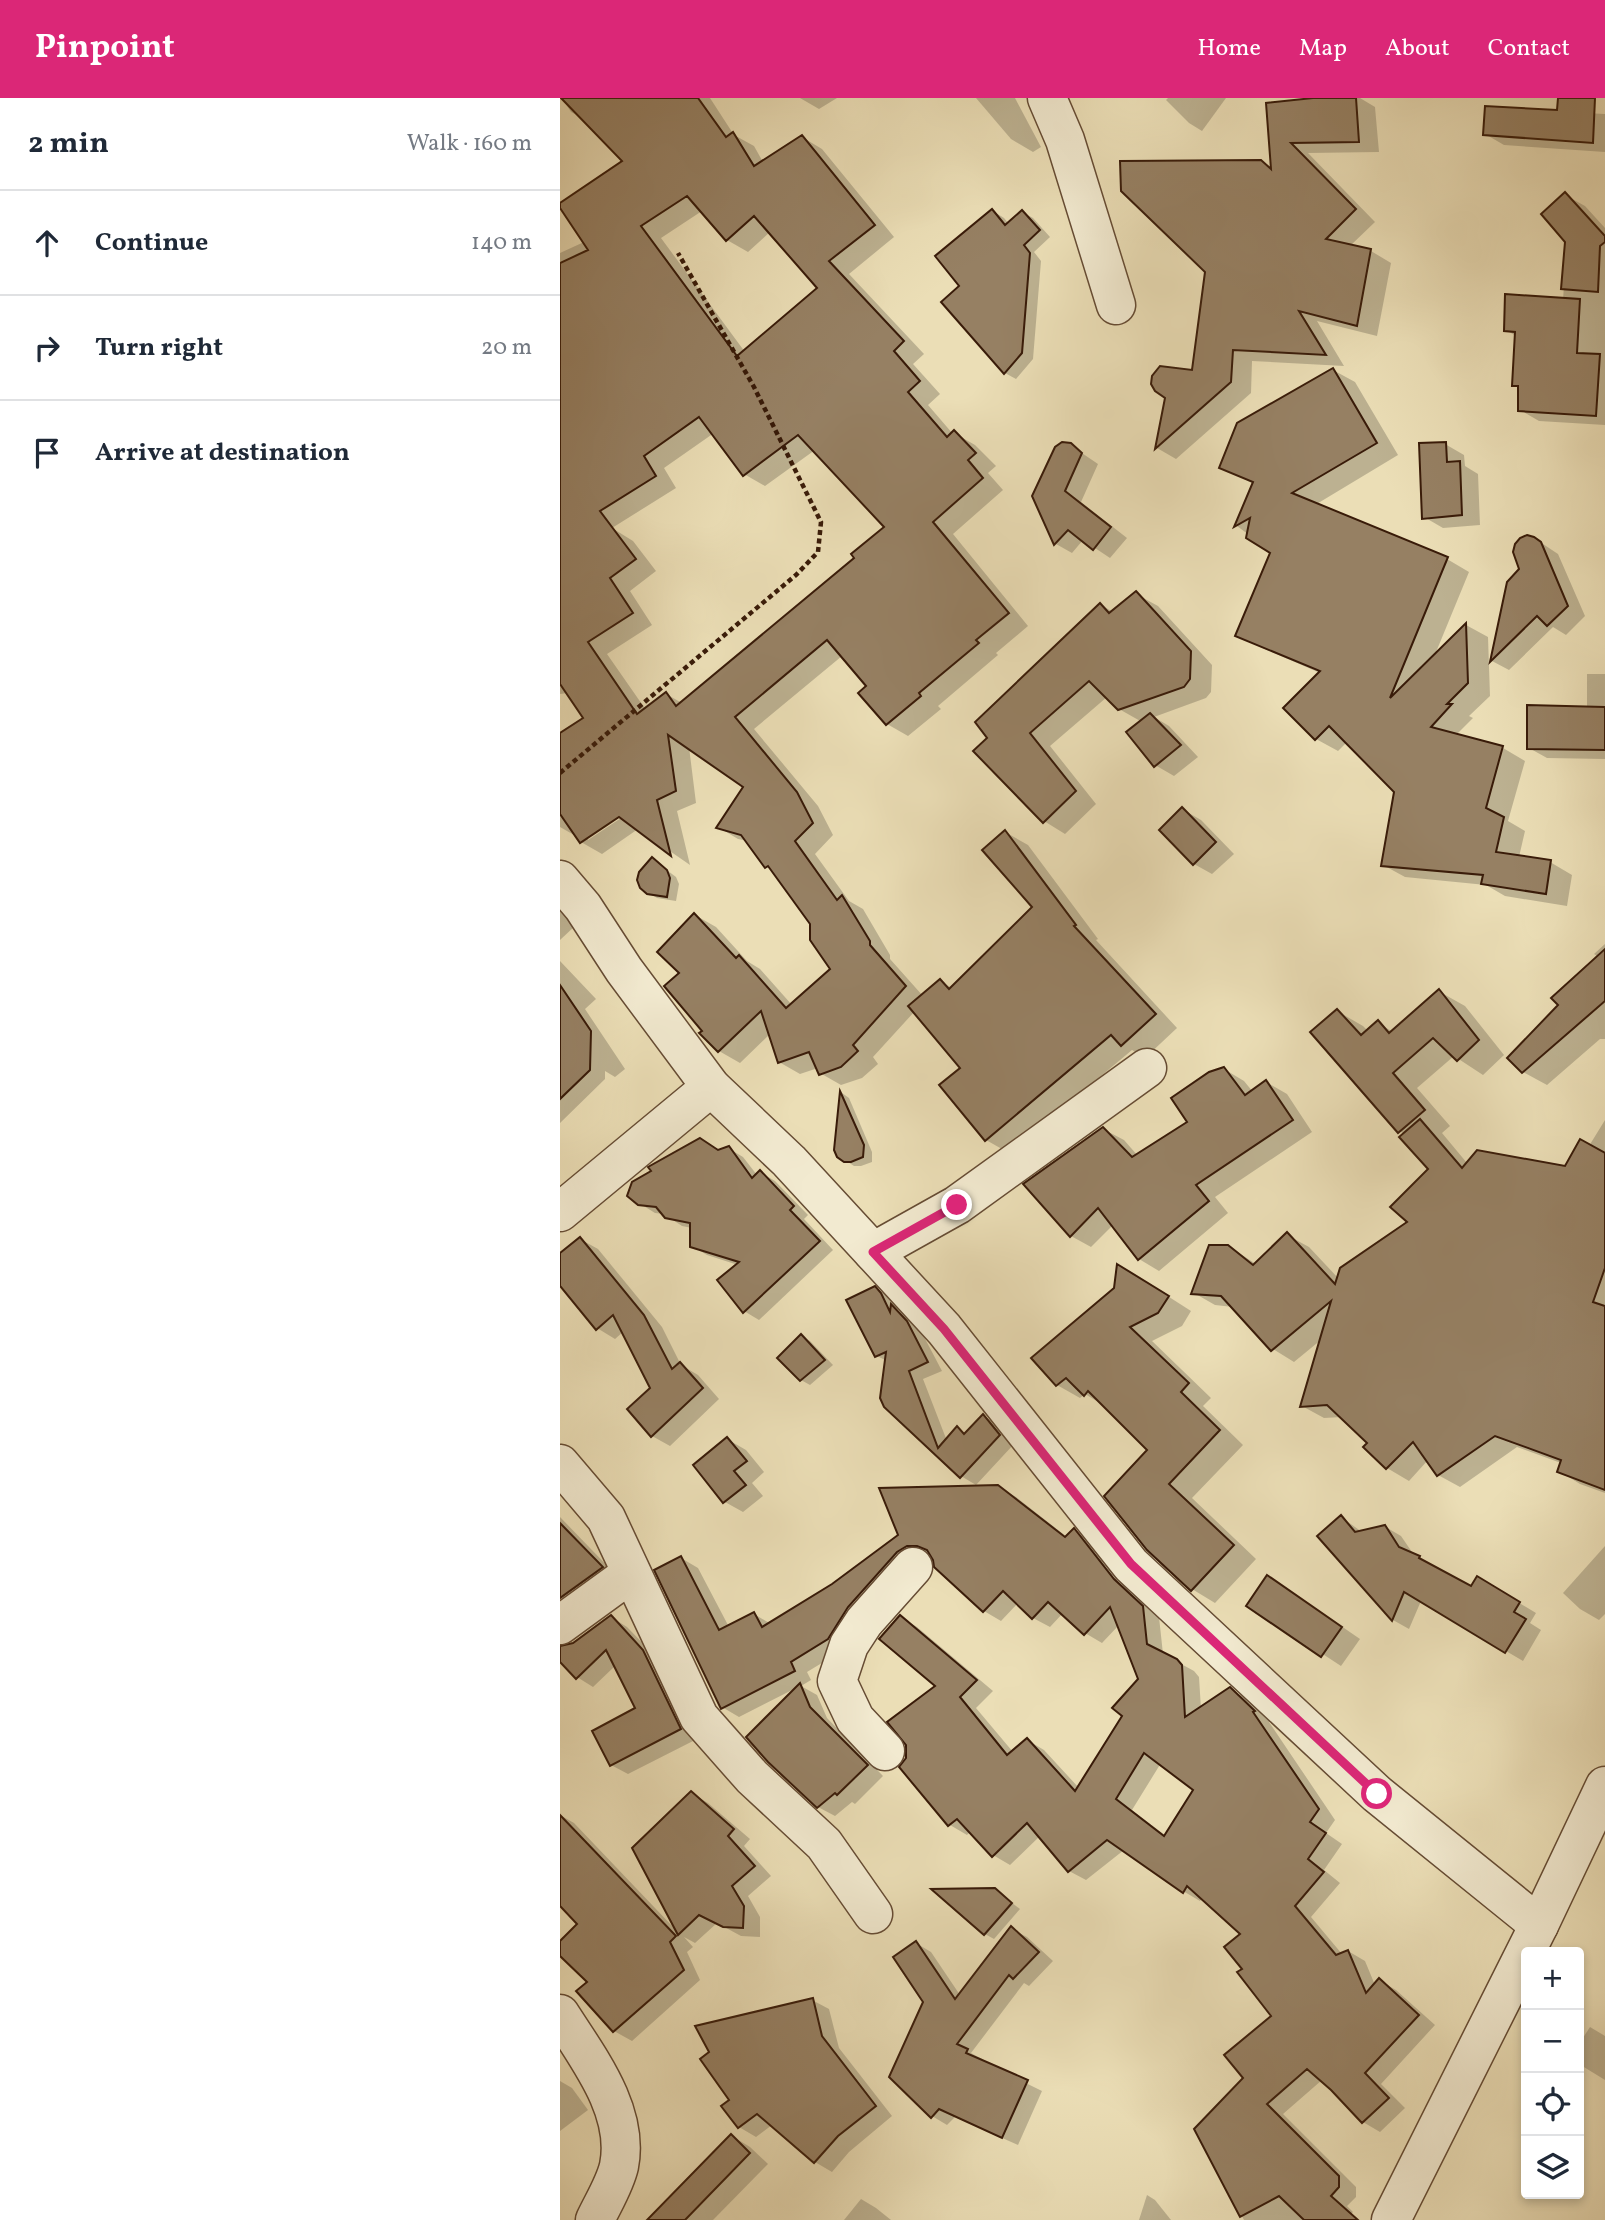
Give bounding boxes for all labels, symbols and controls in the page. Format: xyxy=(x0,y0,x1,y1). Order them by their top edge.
text: Pinpoint xyxy=(35,26,175,72)
text: Home xyxy=(1197,32,1261,66)
text: Map xyxy=(1299,32,1347,66)
text: About xyxy=(1385,32,1450,66)
text: Contact xyxy=(1488,32,1570,66)
text: 2 min xyxy=(28,123,109,165)
text: Walk · 160 m xyxy=(407,128,532,160)
icon: ahead xyxy=(28,224,66,262)
text: Continue xyxy=(95,225,208,261)
text: 140 m xyxy=(471,227,532,259)
icon: right xyxy=(28,329,66,367)
text: Turn right xyxy=(95,330,223,366)
text: 20 m xyxy=(481,332,532,364)
icon: arrive xyxy=(28,434,66,472)
text: Arrive at destination xyxy=(95,435,350,471)
route end xyxy=(941,1189,972,1220)
route start xyxy=(1361,1778,1392,1809)
map controls xyxy=(1521,1947,1584,2199)
button: + xyxy=(1521,1947,1584,2010)
button: − xyxy=(1521,2010,1584,2073)
button: locate xyxy=(1521,2073,1584,2136)
button: layers xyxy=(1521,2136,1584,2199)

